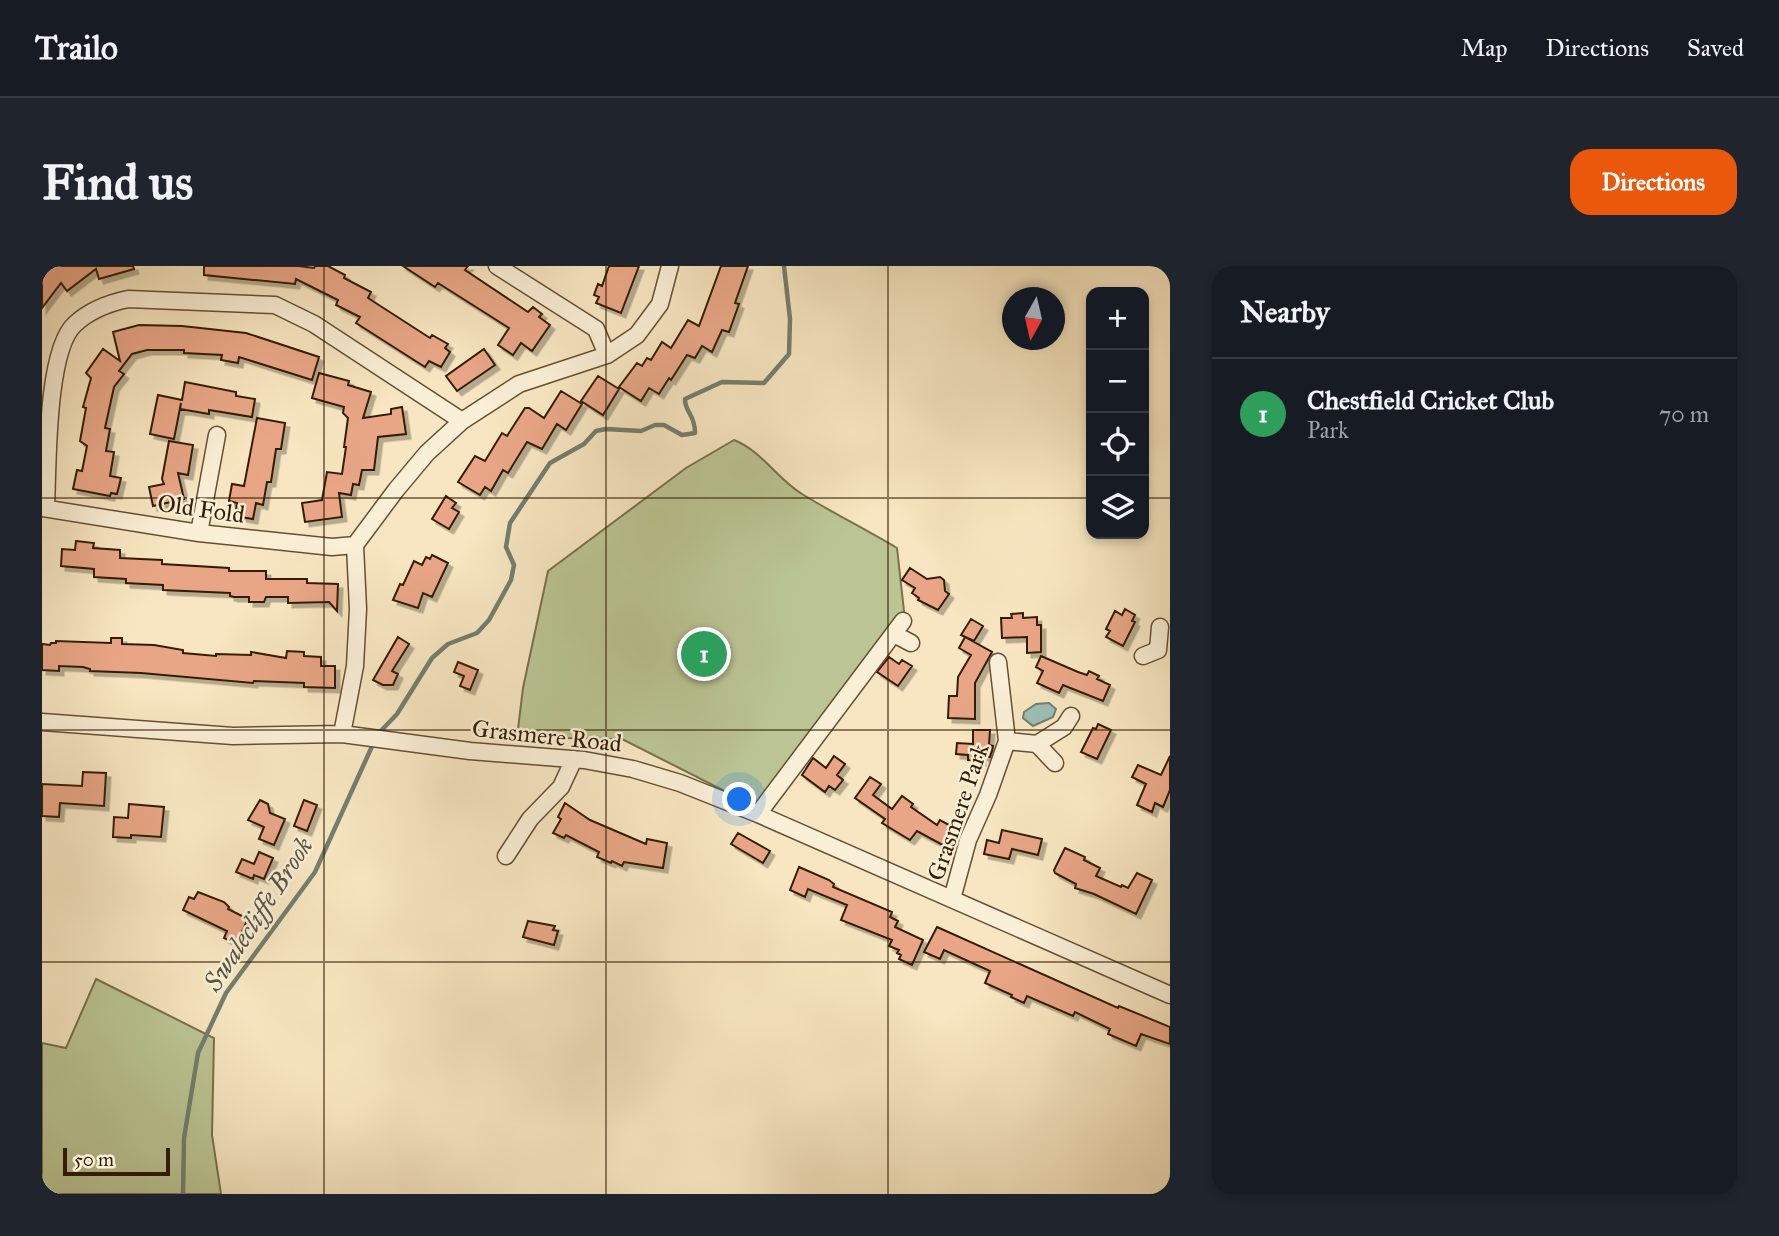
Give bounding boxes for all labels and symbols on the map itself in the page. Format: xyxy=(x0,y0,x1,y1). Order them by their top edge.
north arrow xyxy=(1002,287,1065,350)
street label: Old Fold xyxy=(155,488,247,530)
pin: 1 xyxy=(681,628,727,680)
street label: Grasmere Road xyxy=(471,713,623,759)
street label: Grasmere Park xyxy=(921,739,996,884)
your location xyxy=(722,782,756,816)
water label: Swalecliffe Brook xyxy=(196,831,322,999)
scale bar xyxy=(63,1145,170,1177)

